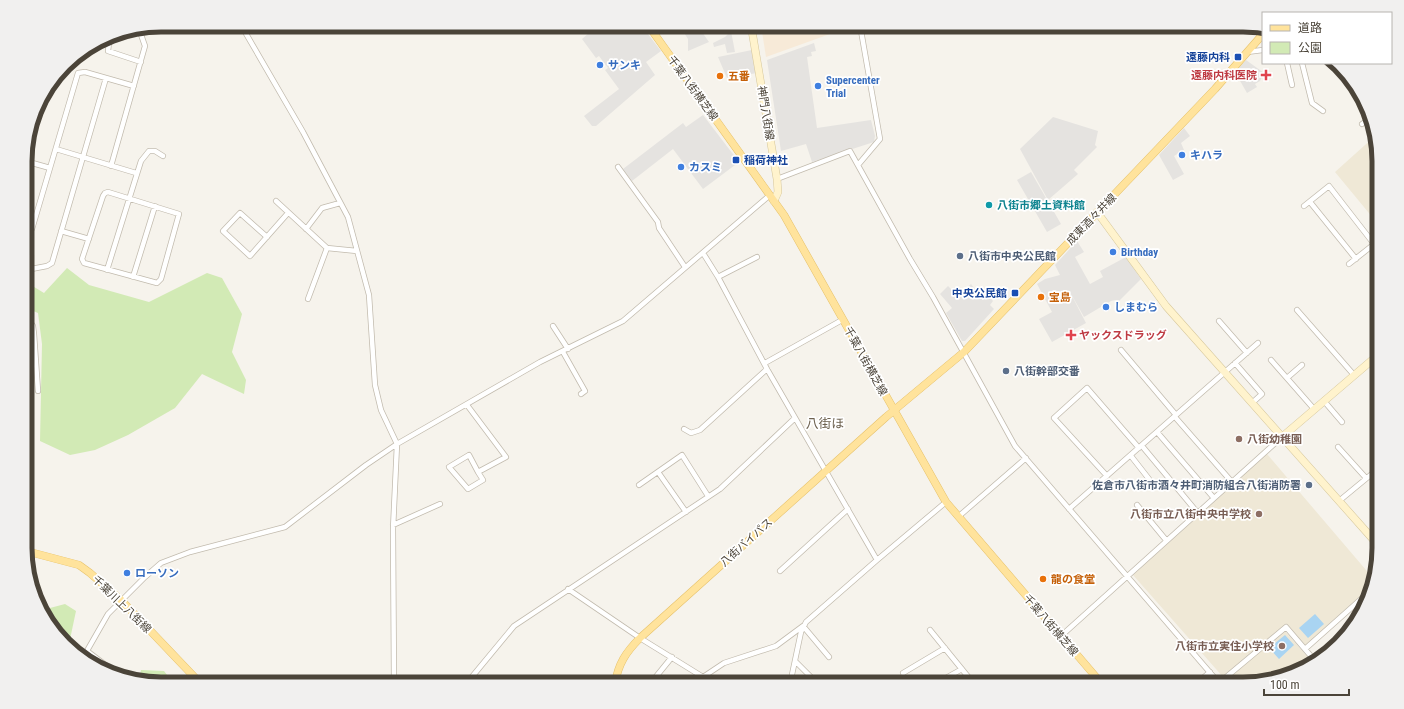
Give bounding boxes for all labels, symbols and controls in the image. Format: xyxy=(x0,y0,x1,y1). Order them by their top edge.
legend xyxy=(1262,12,1392,64)
text: 道路 xyxy=(1298,21,1322,35)
text: 公園 xyxy=(1298,41,1322,55)
place label: 遠藤内科 xyxy=(1186,51,1230,64)
marker: 遠藤内科 xyxy=(1233,52,1243,62)
street label: 千葉八街横芝線 xyxy=(665,53,720,123)
place label: サンキ xyxy=(608,59,641,72)
marker: サンキ xyxy=(595,60,605,70)
place label: 遠藤内科医院 xyxy=(1191,69,1257,82)
marker: 遠藤内科医院 xyxy=(1260,69,1272,81)
place label: 五番 xyxy=(728,70,750,83)
marker: 五番 xyxy=(715,71,725,81)
place label: Supercenter Trial xyxy=(826,74,880,100)
marker: Supercenter Trial xyxy=(813,81,823,91)
street label: 神門八街線 xyxy=(755,85,776,141)
place label: キハラ xyxy=(1190,149,1223,162)
marker: キハラ xyxy=(1177,150,1187,160)
place label: 稲荷神社 xyxy=(744,154,788,167)
marker: 稲荷神社 xyxy=(731,155,741,165)
place label: カスミ xyxy=(689,161,722,174)
marker: カスミ xyxy=(676,162,686,172)
street label: 成東酒々井線 xyxy=(1064,191,1119,248)
place label: 八街市郷土資料館 xyxy=(997,199,1085,212)
marker: 八街市郷土資料館 xyxy=(984,200,994,210)
place label: Birthday xyxy=(1121,246,1158,259)
marker: Birthday xyxy=(1108,247,1118,257)
place label: 八街市中央公民館 xyxy=(968,250,1056,263)
marker: 八街市中央公民館 xyxy=(955,251,965,261)
place label: 中央公民館 xyxy=(952,287,1007,300)
marker: 中央公民館 xyxy=(1010,288,1020,298)
place label: 宝島 xyxy=(1049,291,1071,304)
marker: 宝島 xyxy=(1036,292,1046,302)
place label: しまむら xyxy=(1114,301,1158,314)
marker: しまむら xyxy=(1101,302,1111,312)
street label: 千葉八街横芝線 xyxy=(841,324,890,398)
place label: ヤックスドラッグ xyxy=(1079,329,1167,342)
marker: ヤックスドラッグ xyxy=(1066,330,1076,340)
place label: 八街幹部交番 xyxy=(1014,365,1080,378)
marker: 八街幹部交番 xyxy=(1001,366,1011,376)
district label: 八街ほ xyxy=(805,416,845,431)
place label: 八街幼稚園 xyxy=(1247,433,1302,446)
marker: 八街幼稚園 xyxy=(1234,434,1244,444)
place label: 佐倉市八街市酒々井町消防組合八街消防署 xyxy=(1092,479,1301,492)
marker: 佐倉市八街市酒々井町消防組合八街消防署 xyxy=(1304,480,1314,490)
place label: 八街市立八街中央中学校 xyxy=(1130,508,1251,521)
marker: 八街市立八街中央中学校 xyxy=(1254,509,1264,519)
street label: 八街バイパス xyxy=(718,516,775,569)
place label: ローソン xyxy=(135,567,179,580)
marker: ローソン xyxy=(122,568,132,578)
street label: 千葉川上八街線 xyxy=(89,573,154,636)
place label: 龍の食堂 xyxy=(1051,573,1095,586)
marker: 龍の食堂 xyxy=(1038,574,1048,584)
street label: 千葉八街横芝線 xyxy=(1020,592,1081,659)
place label: 八街市立実住小学校 xyxy=(1175,640,1274,653)
marker: 八街市立実住小学校 xyxy=(1277,641,1287,651)
scale bar xyxy=(1264,671,1349,697)
text: 100 m xyxy=(1270,678,1300,692)

